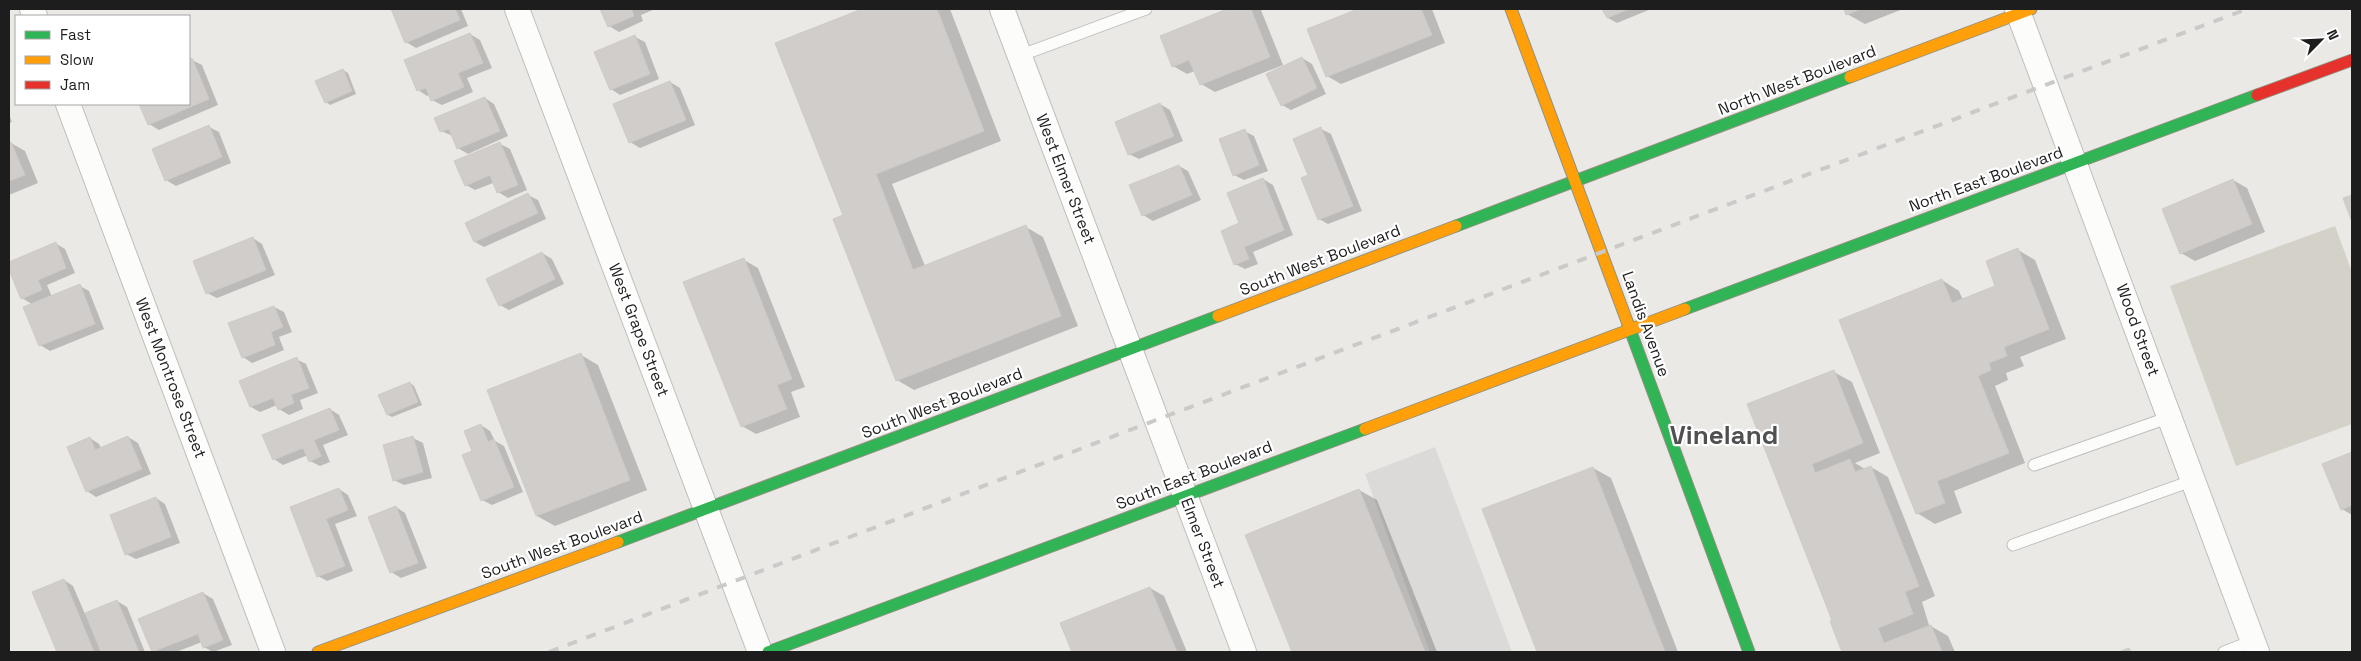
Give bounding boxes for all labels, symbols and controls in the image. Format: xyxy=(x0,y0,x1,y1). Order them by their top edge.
legend xyxy=(15,15,190,105)
north arrow xyxy=(2296,15,2346,65)
text: Fast xyxy=(60,25,91,44)
text: N xyxy=(2323,27,2343,43)
street label: North West Boulevard xyxy=(1715,40,1879,120)
text: Slow xyxy=(60,50,94,69)
text: Jam xyxy=(60,75,90,94)
street label: West Elmer Street xyxy=(1031,111,1101,247)
street label: North East Boulevard xyxy=(1906,141,2066,217)
street label: South West Boulevard xyxy=(1237,220,1403,300)
street label: West Grape Street xyxy=(604,260,674,400)
street label: Landis Avenue xyxy=(1617,268,1675,380)
street label: Wood Street xyxy=(2112,281,2164,379)
street label: West Montrose Street xyxy=(131,295,211,461)
street label: South West Boulevard xyxy=(859,363,1025,443)
district label: Vineland xyxy=(1670,418,1778,452)
street label: South East Boulevard xyxy=(1113,436,1275,514)
street label: Elmer Street xyxy=(1176,495,1230,591)
street label: South West Boulevard xyxy=(478,506,646,584)

